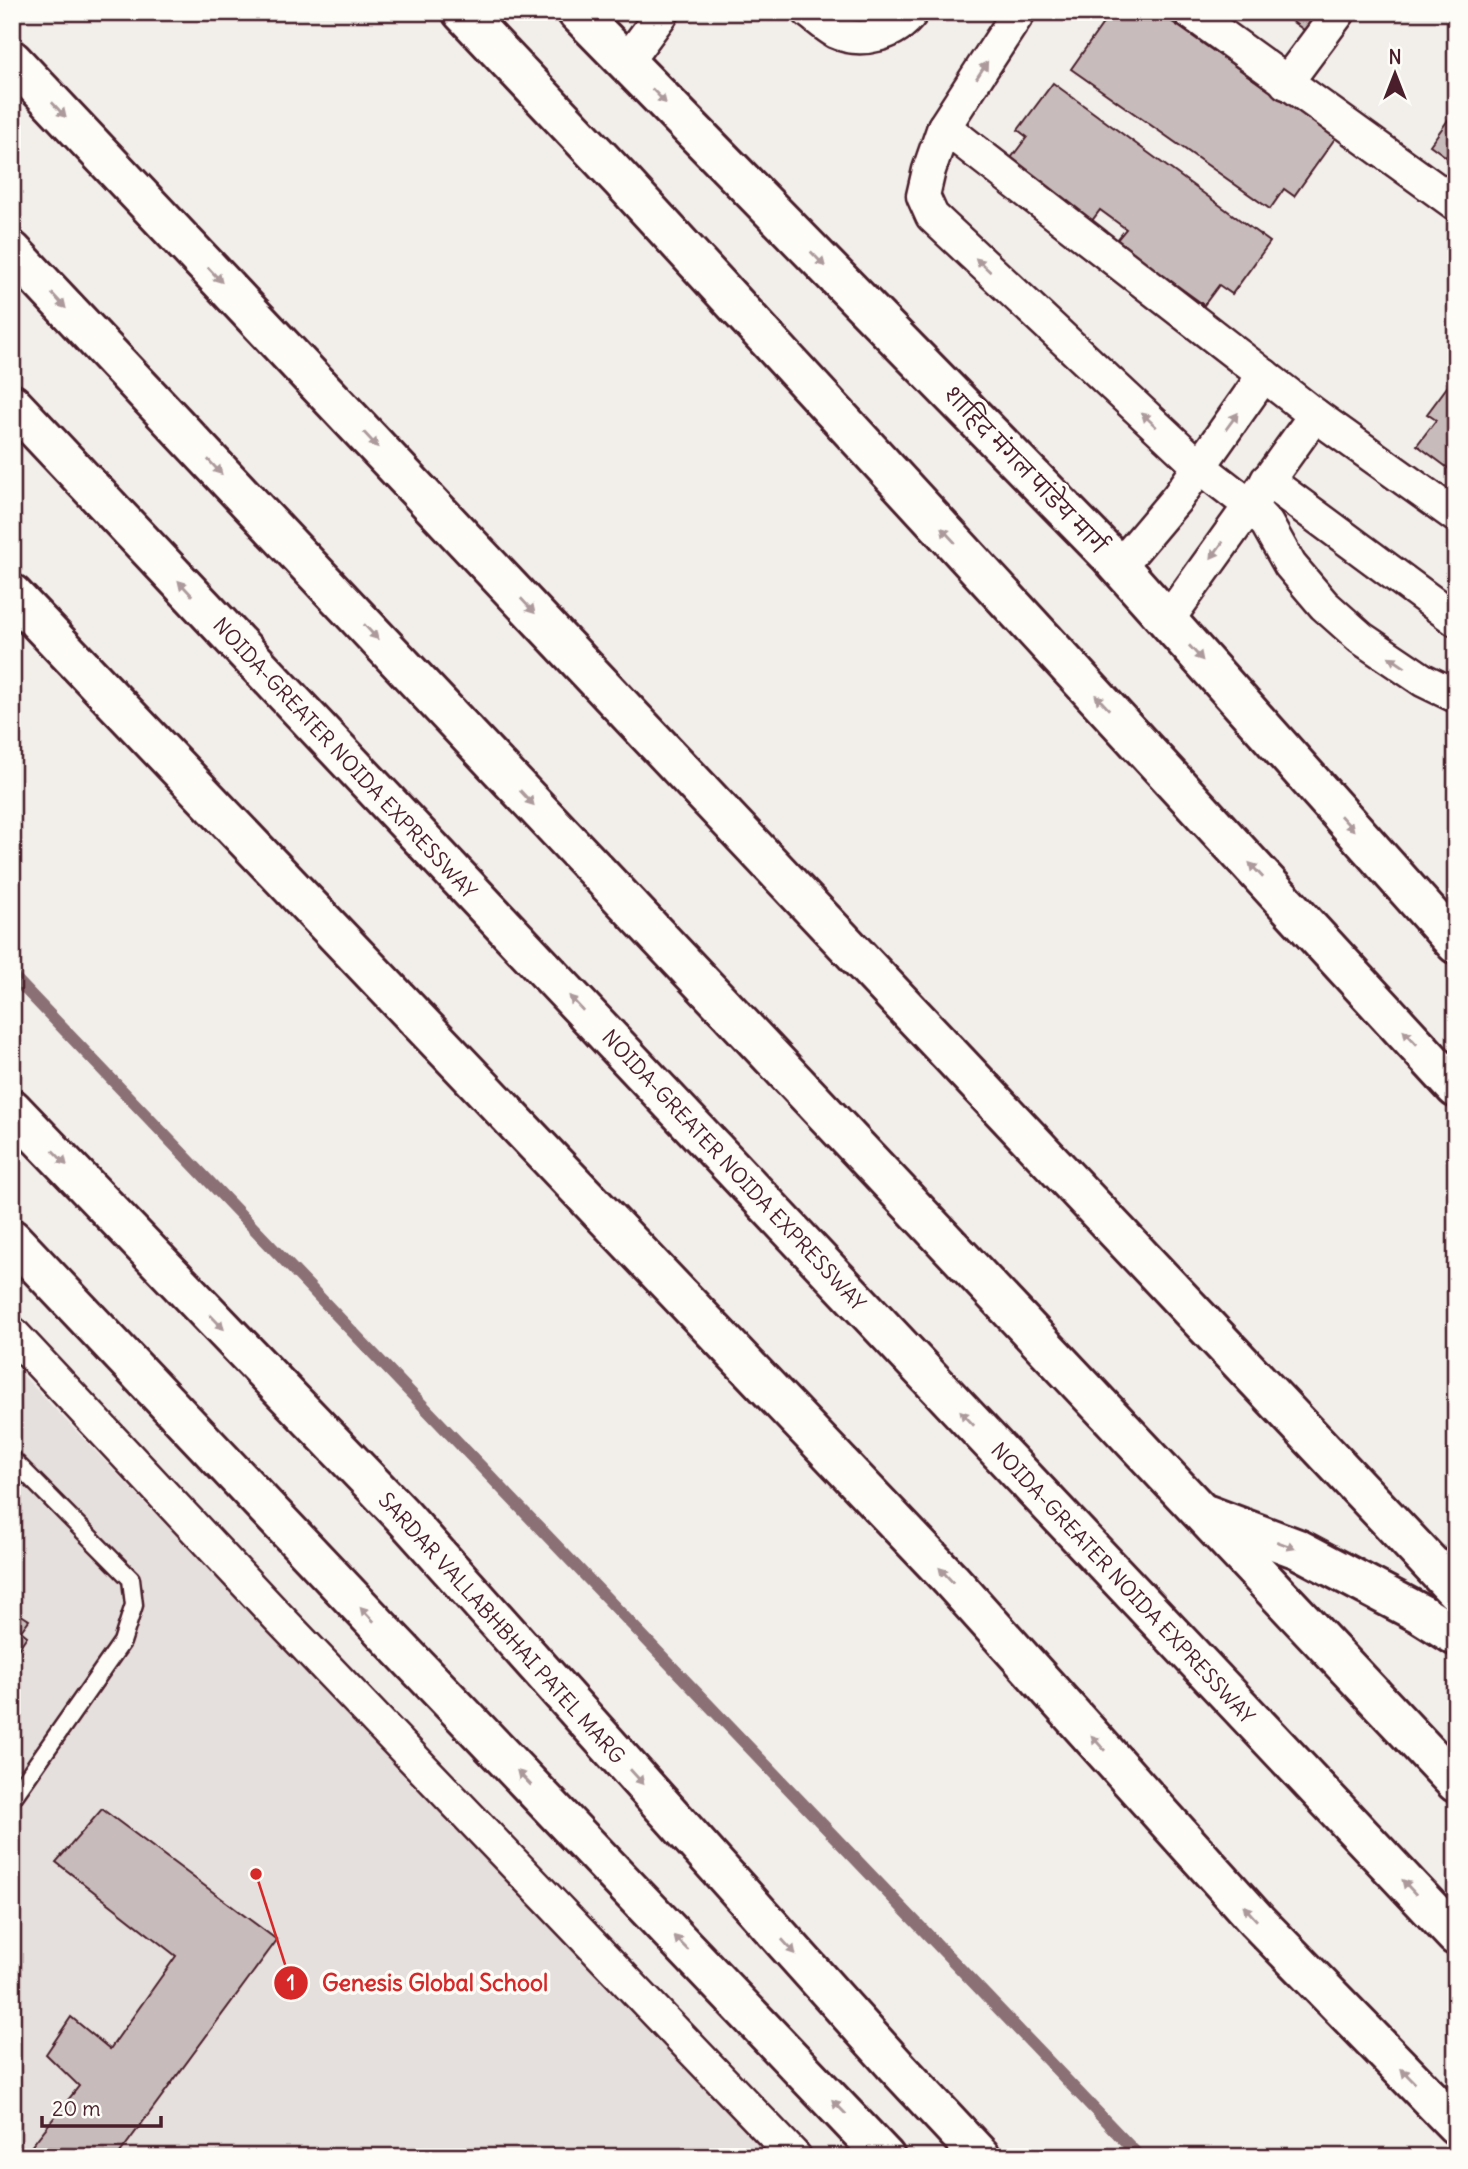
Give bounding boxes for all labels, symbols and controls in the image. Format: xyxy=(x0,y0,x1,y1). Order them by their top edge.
north arrow xyxy=(1360,38,1430,108)
text: N xyxy=(1388,45,1402,69)
one-way arrow xyxy=(975,60,988,79)
one-way arrow xyxy=(651,88,667,104)
one-way arrow xyxy=(51,101,67,118)
one-way arrow xyxy=(810,250,827,267)
one-way arrow xyxy=(974,257,992,273)
one-way arrow xyxy=(207,266,223,283)
one-way arrow xyxy=(51,292,67,310)
street label: शाहिद मंगल पांडेय मार्ग xyxy=(938,378,1116,560)
one-way arrow xyxy=(1141,412,1158,428)
one-way arrow xyxy=(1225,412,1239,430)
one-way arrow xyxy=(363,432,380,449)
one-way arrow xyxy=(207,458,224,475)
one-way arrow xyxy=(940,527,956,544)
one-way arrow xyxy=(1210,541,1224,559)
one-way arrow xyxy=(177,580,193,597)
one-way arrow xyxy=(519,597,535,614)
street label: NOIDA-GREATER NOIDA EXPRESSWAY xyxy=(207,612,483,904)
one-way arrow xyxy=(363,623,379,640)
one-way arrow xyxy=(1188,644,1204,662)
one-way arrow xyxy=(1387,656,1406,669)
one-way arrow xyxy=(1094,694,1110,711)
one-way arrow xyxy=(519,789,535,806)
one-way arrow xyxy=(1339,814,1355,832)
one-way arrow xyxy=(1248,862,1264,879)
one-way arrow xyxy=(568,994,584,1012)
street label: NOIDA-GREATER NOIDA EXPRESSWAY xyxy=(596,1024,872,1316)
one-way arrow xyxy=(1402,1029,1418,1046)
one-way arrow xyxy=(51,1149,67,1166)
one-way arrow xyxy=(209,1313,225,1330)
one-way arrow xyxy=(960,1410,976,1427)
street label: NOIDA-GREATER NOIDA EXPRESSWAY xyxy=(985,1437,1261,1729)
street label: SARDAR VALLABHBHAI PATEL MARG xyxy=(373,1487,631,1769)
one-way arrow xyxy=(1276,1539,1297,1550)
one-way arrow xyxy=(938,1567,954,1584)
one-way arrow xyxy=(359,1606,375,1623)
one-way arrow xyxy=(1091,1735,1106,1752)
one-way arrow xyxy=(629,1768,645,1786)
one-way arrow xyxy=(516,1769,532,1787)
one-way arrow xyxy=(1401,1878,1417,1896)
one-way arrow xyxy=(1243,1904,1258,1921)
one-way arrow xyxy=(673,1934,690,1951)
one-way arrow xyxy=(781,1938,796,1955)
callout: Genesis Global School xyxy=(273,1961,562,2005)
text: Genesis Global School xyxy=(322,1968,548,1997)
text: 1 xyxy=(287,1969,295,1996)
one-way arrow xyxy=(1401,2068,1417,2085)
scale bar xyxy=(42,2085,161,2129)
text: 20 m xyxy=(52,2095,101,2122)
one-way arrow xyxy=(831,2099,847,2116)

